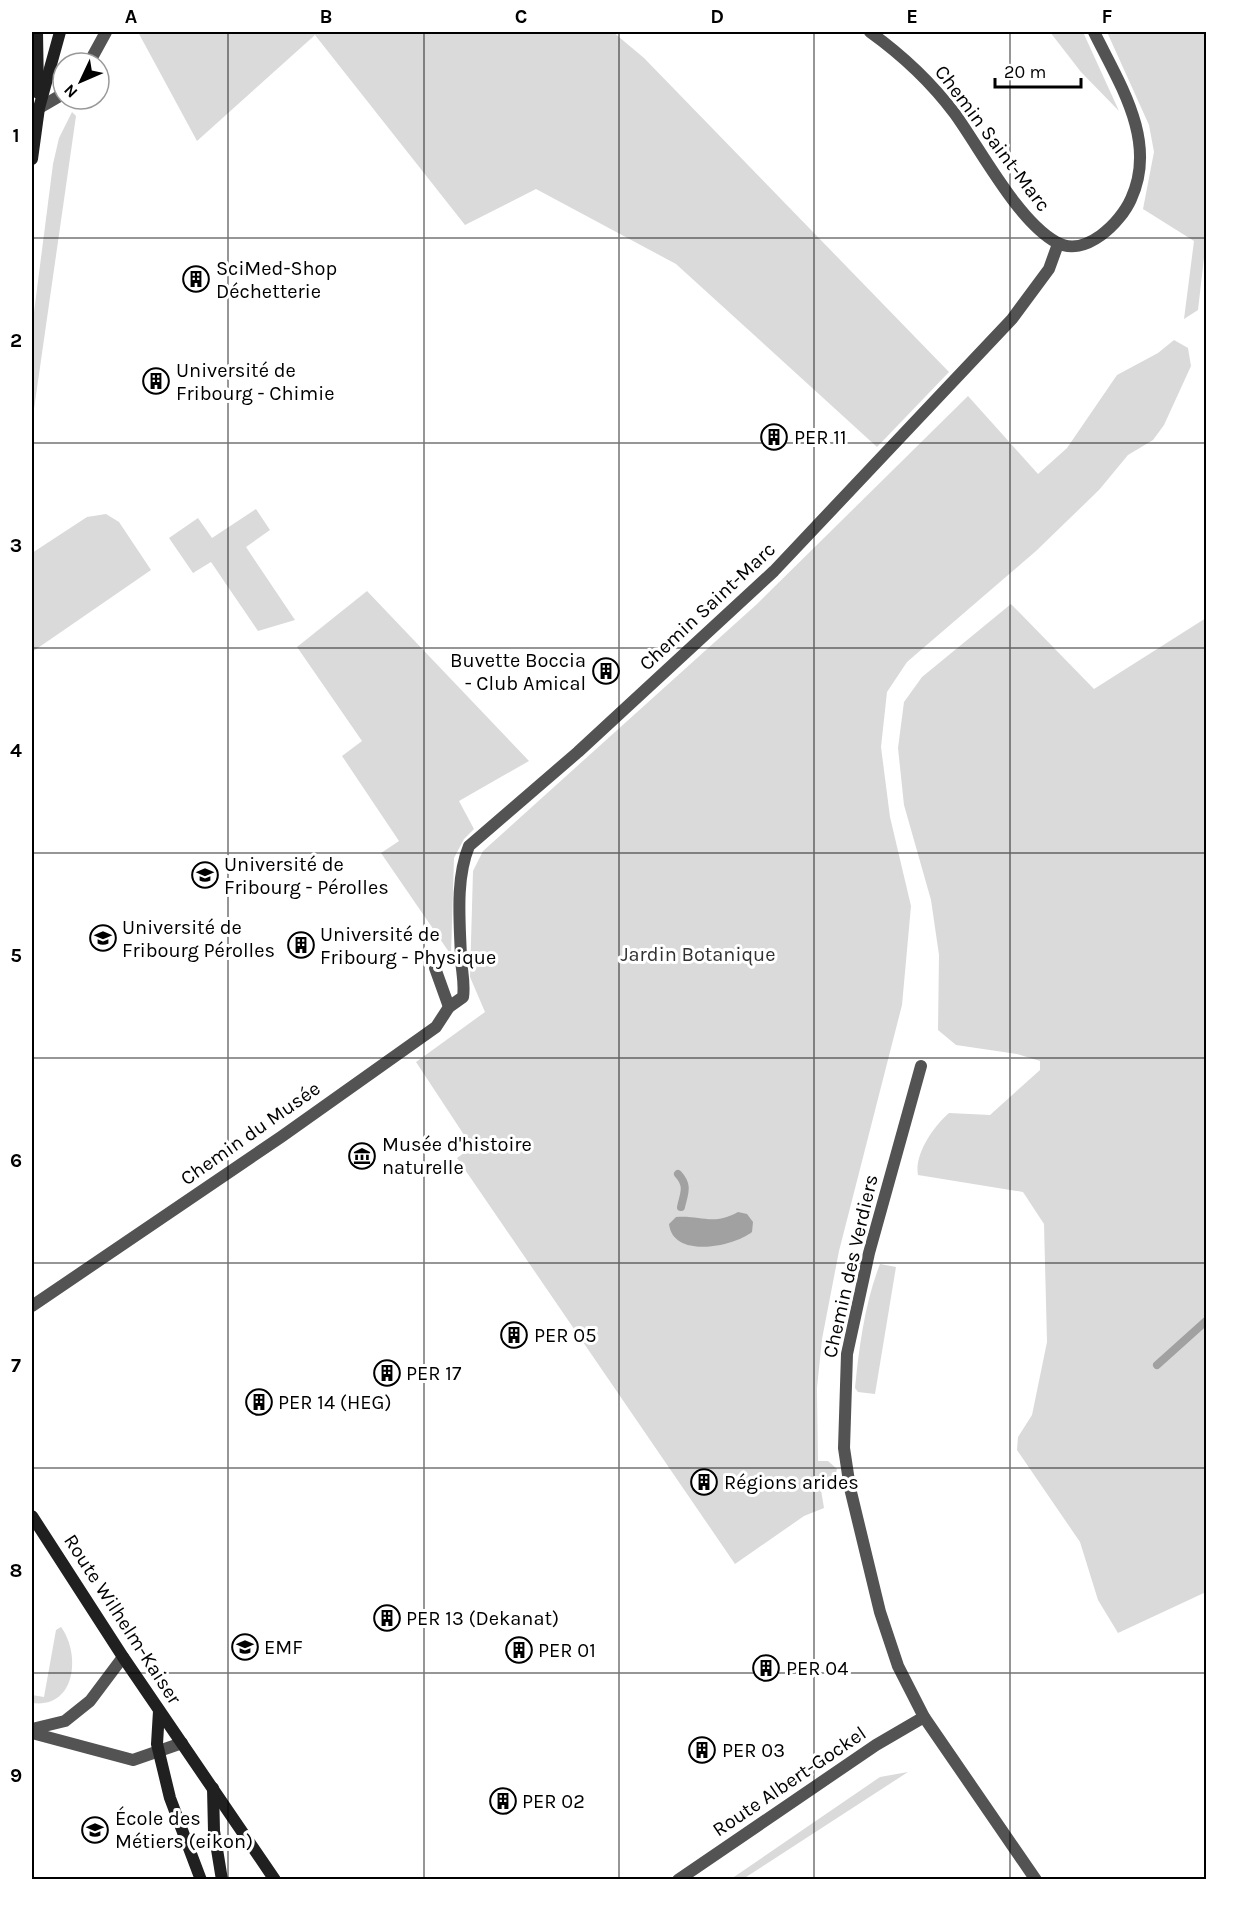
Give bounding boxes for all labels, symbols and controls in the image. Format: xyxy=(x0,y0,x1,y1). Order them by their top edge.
text: A xyxy=(125,5,138,28)
text: B xyxy=(320,5,332,28)
text: C xyxy=(515,5,527,28)
text: D xyxy=(710,5,724,28)
text: E xyxy=(906,5,918,28)
text: F xyxy=(1102,5,1113,28)
north arrow xyxy=(51,51,111,111)
scale bar xyxy=(995,51,1080,89)
street label: Chemin Saint-Marc xyxy=(930,61,1055,216)
text: 20 m xyxy=(1004,61,1046,83)
text: N xyxy=(60,80,81,102)
text: 1 xyxy=(12,124,20,147)
place label: SciMed-Shop Déchetterie xyxy=(216,257,337,303)
building icon: SciMed-Shop Déchetterie xyxy=(181,264,211,294)
text: 2 xyxy=(10,329,22,352)
place label: Université de Fribourg - Chimie xyxy=(176,359,334,405)
building icon: Université de Fribourg - Chimie xyxy=(141,366,171,396)
building icon: PER 11 xyxy=(759,422,789,452)
place label: PER 11 xyxy=(794,426,847,449)
text: 3 xyxy=(10,534,22,557)
street label: Chemin Saint-Marc xyxy=(635,538,780,675)
place label: Buvette Boccia - Club Amical xyxy=(450,649,586,695)
building icon: Buvette Boccia - Club Amical xyxy=(591,656,621,686)
text: 4 xyxy=(10,739,22,762)
place label: Université de Fribourg - Pérolles xyxy=(224,853,389,899)
school or university icon: Université de Fribourg - Pérolles xyxy=(190,860,220,890)
place label: Université de Fribourg Pérolles xyxy=(122,916,275,962)
school or university icon: Université de Fribourg Pérolles xyxy=(88,923,118,953)
place label: Université de Fribourg - Physique xyxy=(320,923,496,969)
building icon: Université de Fribourg - Physique xyxy=(286,930,316,960)
park label: Jardin Botanique xyxy=(621,943,775,966)
text: 5 xyxy=(10,944,22,967)
street label: Chemin du Musée xyxy=(176,1077,324,1190)
place label: Musée d'histoire naturelle xyxy=(382,1133,532,1179)
museum icon: Musée d'histoire naturelle xyxy=(347,1141,377,1171)
text: 6 xyxy=(10,1149,22,1172)
street label: Chemin des Verdiers xyxy=(818,1172,883,1360)
building icon: PER 05 xyxy=(499,1320,529,1350)
place label: PER 05 xyxy=(534,1324,596,1347)
text: 7 xyxy=(11,1354,21,1377)
building icon: PER 17 xyxy=(372,1358,402,1388)
place label: PER 17 xyxy=(406,1362,462,1385)
building icon: PER 14 (HEG) xyxy=(244,1387,274,1417)
place label: PER 14 (HEG) xyxy=(278,1391,392,1414)
building icon: Régions arides xyxy=(689,1467,719,1497)
place label: Régions arides xyxy=(724,1471,859,1494)
street label: Route Wilhelm-Kaiser xyxy=(59,1530,187,1709)
text: 8 xyxy=(10,1559,22,1582)
building icon: PER 13 (Dekanat) xyxy=(372,1603,402,1633)
place label: PER 13 (Dekanat) xyxy=(406,1607,559,1630)
school or university icon: EMF xyxy=(230,1632,260,1662)
building icon: PER 01 xyxy=(504,1635,534,1665)
place label: EMF xyxy=(264,1636,303,1659)
place label: PER 01 xyxy=(538,1639,596,1662)
building icon: PER 04 xyxy=(751,1653,781,1683)
place label: PER 04 xyxy=(786,1657,848,1680)
street label: Route Albert-Gockel xyxy=(708,1722,870,1841)
building icon: PER 03 xyxy=(687,1735,717,1765)
place label: PER 03 xyxy=(722,1739,785,1762)
text: 9 xyxy=(10,1764,22,1787)
building icon: PER 02 xyxy=(488,1786,518,1816)
place label: PER 02 xyxy=(522,1790,585,1813)
place label: École des Métiers (eikon) xyxy=(115,1806,253,1853)
school or university icon: École des Métiers (eikon) xyxy=(80,1815,110,1845)

